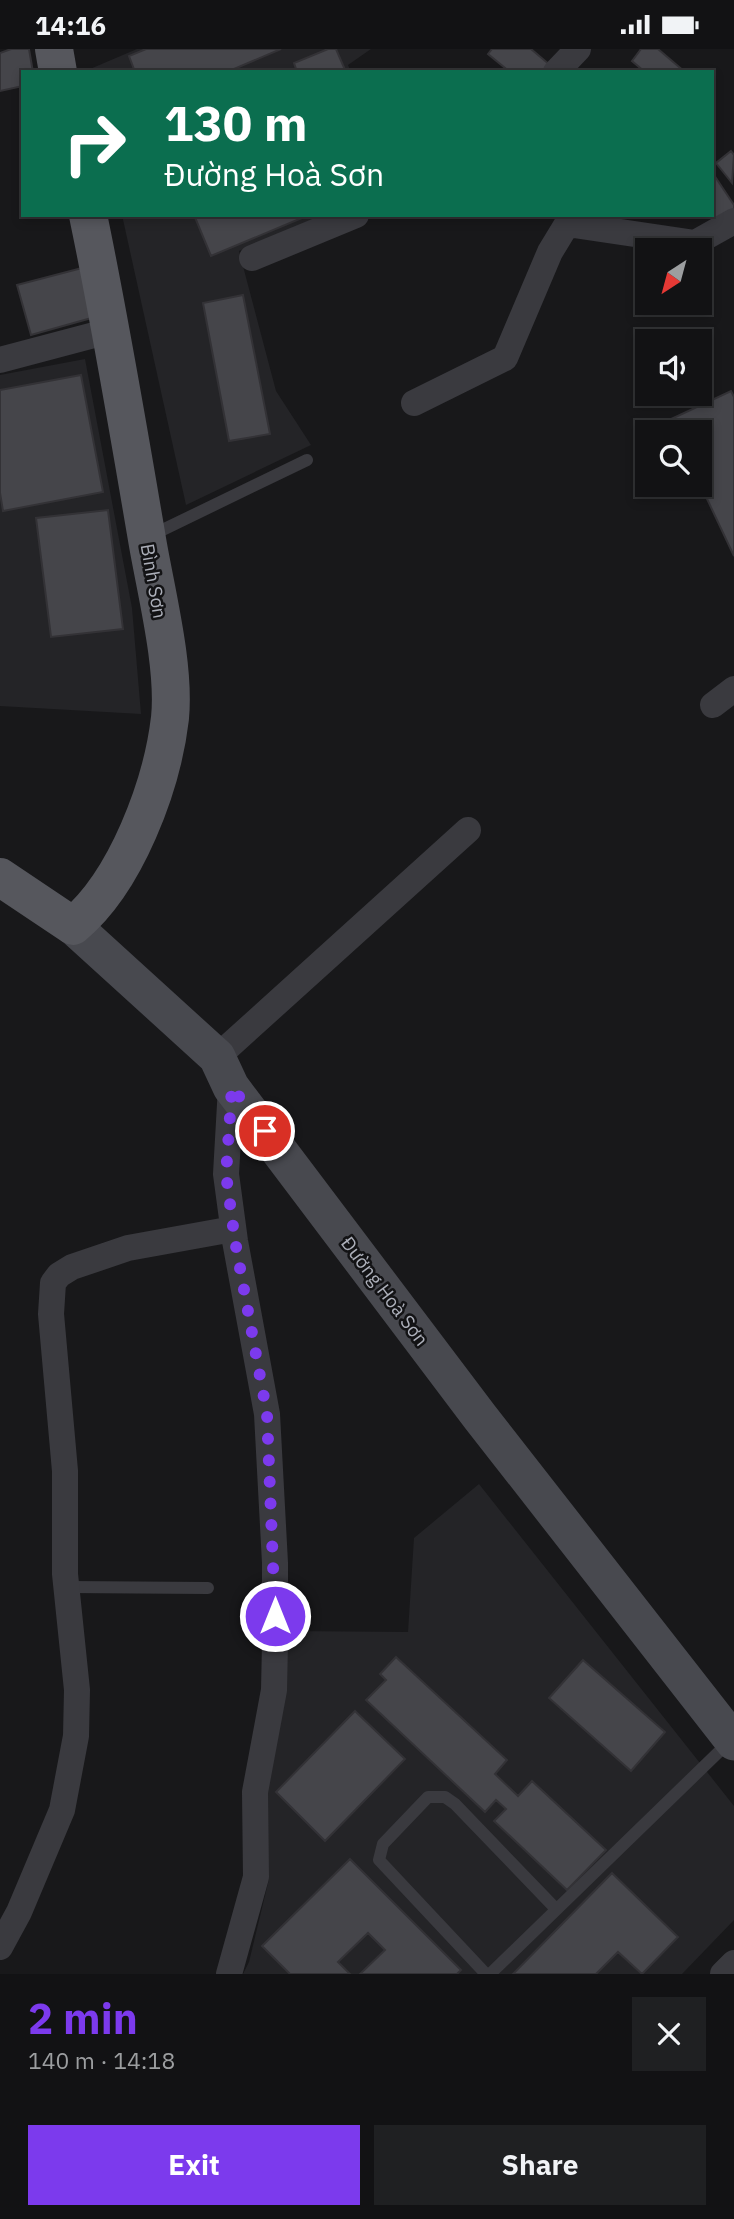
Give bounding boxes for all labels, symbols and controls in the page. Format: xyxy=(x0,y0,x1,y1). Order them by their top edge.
text: 14:16 xyxy=(35,8,106,42)
text: 130 m xyxy=(164,91,308,154)
icon: right xyxy=(49,98,140,189)
text: Đường Hoà Sơn xyxy=(164,153,384,195)
north arrow xyxy=(635,238,712,315)
map controls xyxy=(635,238,712,497)
button: sound xyxy=(635,329,712,406)
button: search xyxy=(635,420,712,497)
street label: Bình Sơn xyxy=(136,542,172,620)
pin xyxy=(235,1101,295,1161)
icon: arrive xyxy=(246,1112,284,1150)
street label: Đường Hoà Sơn xyxy=(336,1232,434,1350)
position arrow xyxy=(238,1579,312,1653)
text: 2 min xyxy=(28,1991,138,2046)
button: close xyxy=(632,1997,706,2071)
text: 140 m · 14:18 xyxy=(28,2045,175,2075)
button: Exit xyxy=(28,2125,360,2205)
button: Share xyxy=(374,2125,706,2205)

